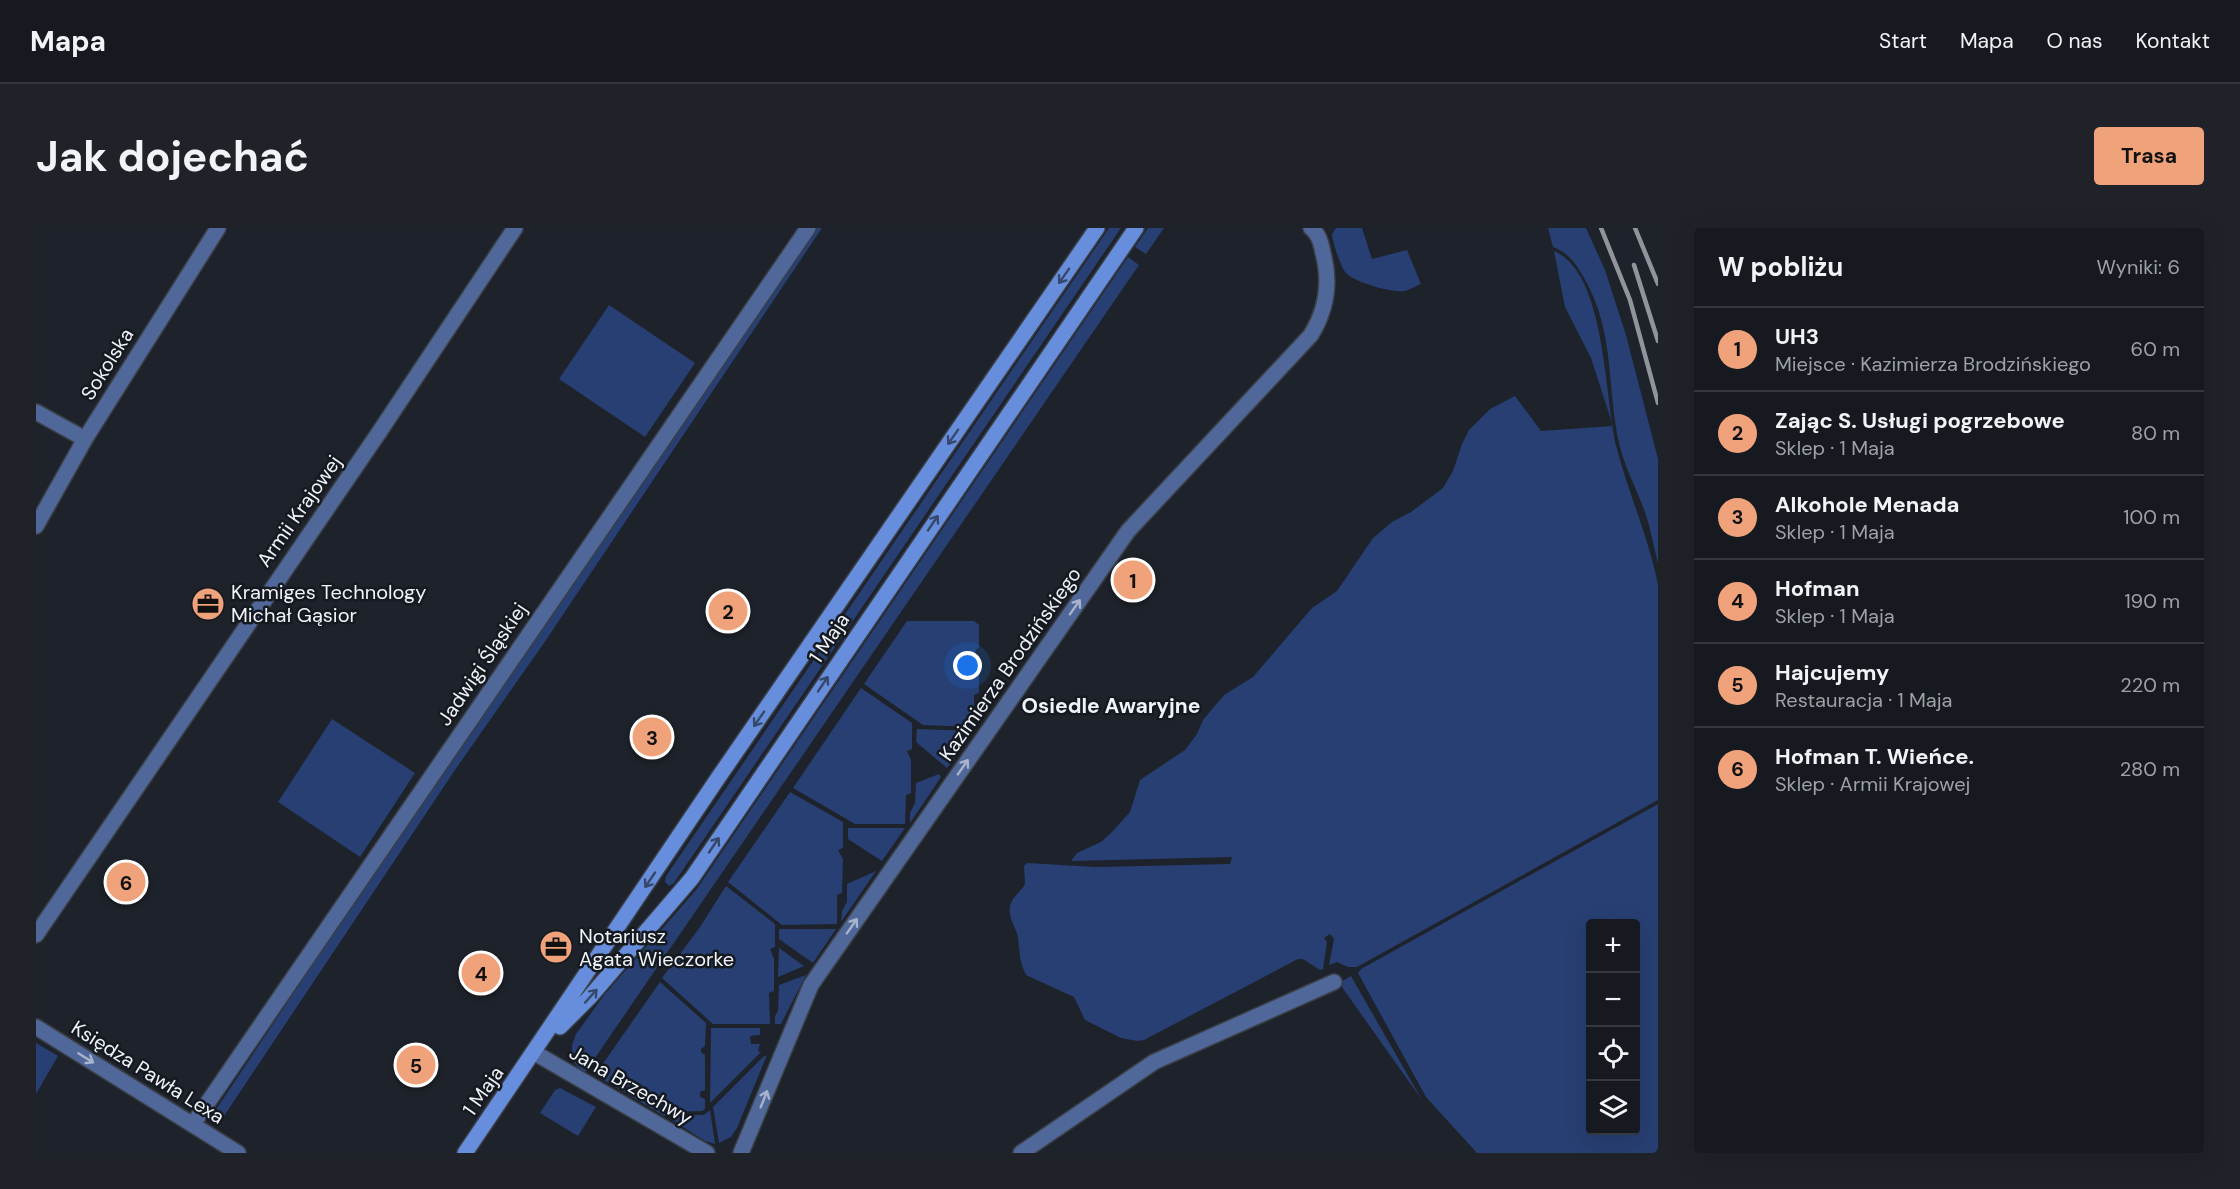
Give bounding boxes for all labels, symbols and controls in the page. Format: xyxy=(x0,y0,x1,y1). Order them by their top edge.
text: Mapa xyxy=(30,23,106,60)
text: Start xyxy=(1879,27,1927,55)
text: Mapa xyxy=(1960,27,2014,55)
text: O nas xyxy=(2047,27,2102,55)
text: Kontakt xyxy=(2135,27,2210,55)
button: Trasa xyxy=(2094,127,2204,185)
text: Jak dojechać xyxy=(36,129,309,184)
text: W pobliżu xyxy=(1718,250,1843,284)
text: Wyniki: 6 xyxy=(2096,254,2180,280)
one-way arrow xyxy=(1058,268,1070,284)
text: UH3 xyxy=(1775,322,1819,351)
street label: Sokolska xyxy=(75,323,139,405)
text: 1 xyxy=(1734,336,1741,362)
text: 60 m xyxy=(2131,336,2180,362)
text: Miejsce · Kazimierza Brodzińskiego xyxy=(1775,351,2091,377)
text: Zając S. Usługi pogrzebowe xyxy=(1775,406,2065,435)
text: 2 xyxy=(1732,420,1743,446)
text: 80 m xyxy=(2131,420,2180,446)
one-way arrow xyxy=(947,428,959,444)
text: Sklep · 1 Maja xyxy=(1775,435,1895,461)
street label: Armii Krajowej xyxy=(251,450,347,572)
text: Alkohole Menada xyxy=(1775,490,1960,519)
text: 3 xyxy=(1731,504,1744,530)
text: 100 m xyxy=(2123,504,2180,530)
one-way arrow xyxy=(927,515,939,531)
text: Sklep · 1 Maja xyxy=(1775,519,1895,545)
pin: 1 xyxy=(1114,558,1152,602)
street label: Kazimierza Brodzińskiego xyxy=(933,562,1087,766)
text: Hofman xyxy=(1775,574,1859,603)
place label: Kramiges Technology Michał Gąsior xyxy=(231,579,426,628)
office icon: Kramiges Technology Michał Gąsior xyxy=(190,586,226,622)
pin: 2 xyxy=(708,588,748,634)
text: 4 xyxy=(1731,588,1744,614)
text: 190 m xyxy=(2124,588,2180,614)
street label: Jadwigi Śląskiej xyxy=(431,598,533,730)
one-way arrow xyxy=(1069,599,1081,615)
text: Sklep · 1 Maja xyxy=(1775,603,1895,629)
street label: 1 Maja xyxy=(803,608,855,668)
your location xyxy=(953,651,982,680)
text: Hajcujemy xyxy=(1775,658,1889,687)
text: 5 xyxy=(1731,672,1744,698)
text: 220 m xyxy=(2120,672,2180,698)
one-way arrow xyxy=(817,676,829,692)
text: Restauracja · 1 Maja xyxy=(1775,687,1952,713)
district label: Osiedle Awaryjne xyxy=(1022,692,1200,720)
one-way arrow xyxy=(753,710,765,726)
pin: 3 xyxy=(632,714,672,760)
text: Hofman T. Wieńce. xyxy=(1775,742,1974,771)
text: 6 xyxy=(1731,756,1744,782)
text: 280 m xyxy=(2120,756,2180,782)
one-way arrow xyxy=(957,759,969,775)
text: Sklep · Armii Krajowej xyxy=(1775,771,1970,797)
one-way arrow xyxy=(708,837,720,854)
pin: 6 xyxy=(106,860,146,904)
one-way arrow xyxy=(644,871,657,888)
one-way arrow xyxy=(846,919,858,935)
map controls xyxy=(1586,919,1640,1135)
button: + xyxy=(1586,919,1640,973)
place label: Notariusz Agata Wieczorke xyxy=(579,923,734,972)
office icon: Notariusz Agata Wieczorke xyxy=(538,929,574,965)
pin: 4 xyxy=(462,950,500,996)
button: − xyxy=(1586,973,1640,1027)
one-way arrow xyxy=(584,989,598,1004)
street label: Księdza Pawła Lexa xyxy=(67,1014,229,1130)
button: locate xyxy=(1586,1027,1640,1081)
street label: Jana Brzechwy xyxy=(565,1039,697,1131)
pin: 5 xyxy=(396,1042,436,1088)
one-way arrow xyxy=(77,1052,94,1064)
street label: 1 Maja xyxy=(457,1061,509,1121)
button: layers xyxy=(1586,1081,1640,1135)
one-way arrow xyxy=(759,1091,770,1109)

